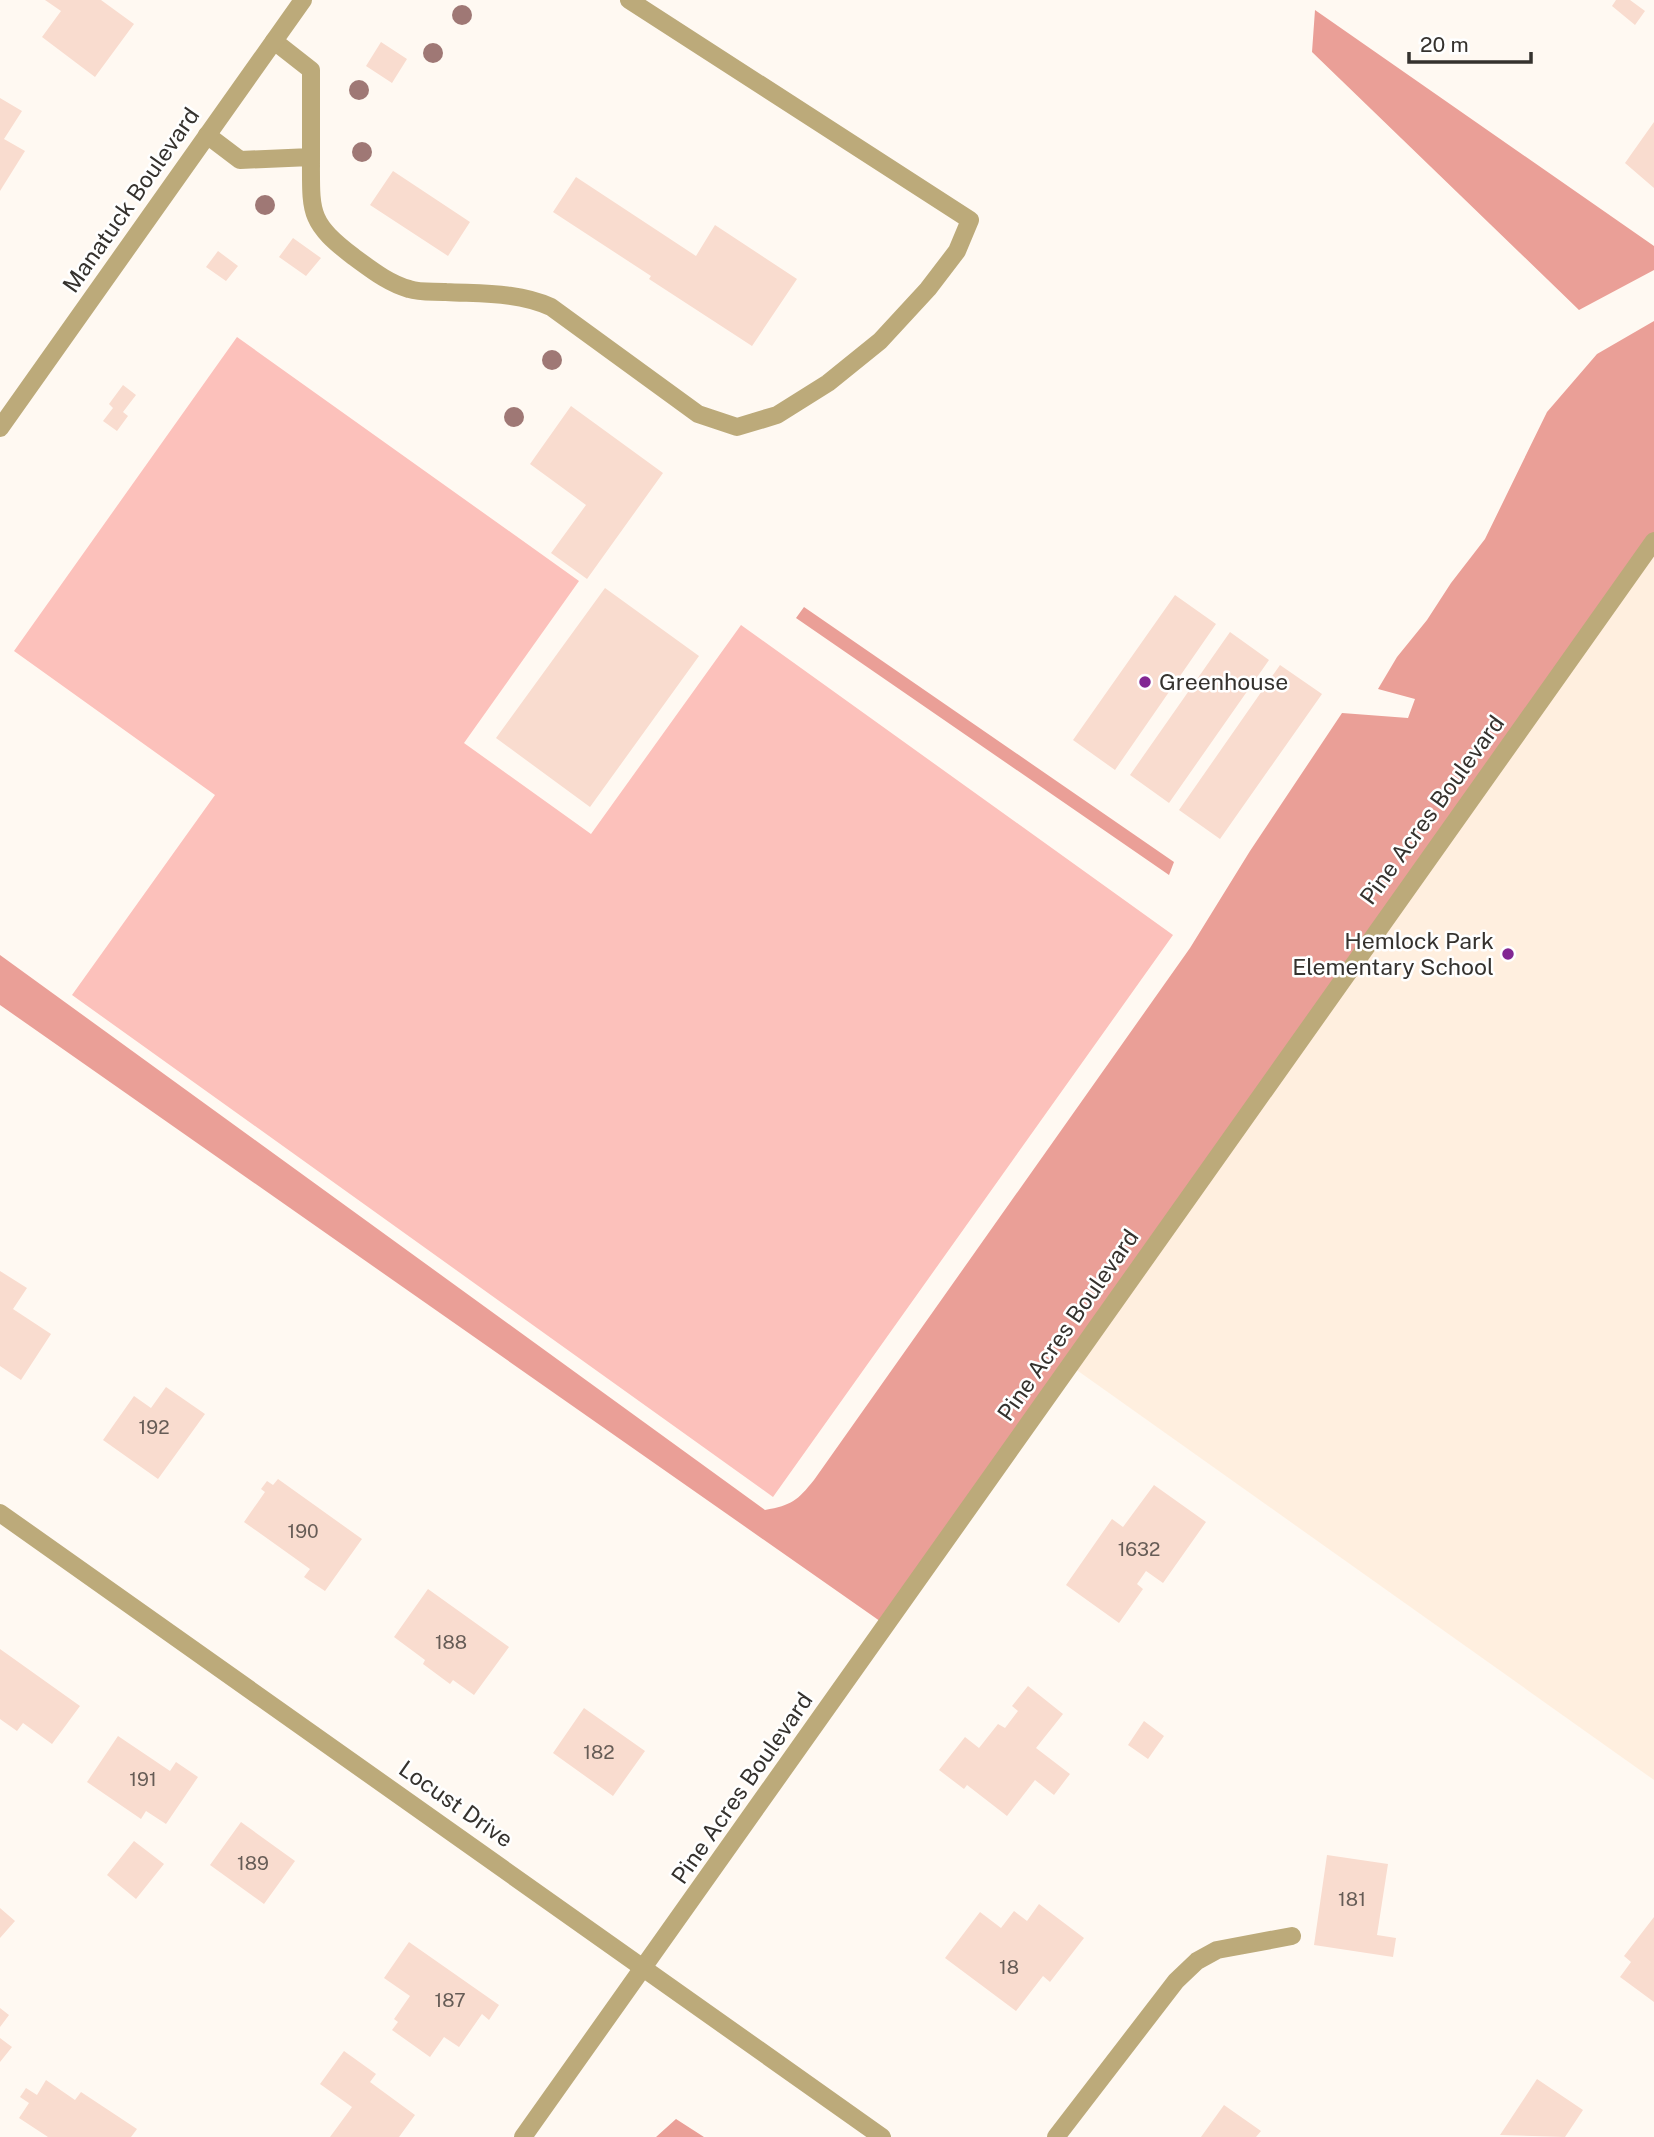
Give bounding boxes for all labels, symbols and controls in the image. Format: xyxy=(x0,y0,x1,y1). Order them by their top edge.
scale bar xyxy=(1409,21,1532,65)
text: 20 m xyxy=(1420,32,1469,57)
street label: Manatuck Boulevard xyxy=(57,102,205,297)
place label: Greenhouse xyxy=(1159,668,1288,695)
marker: Greenhouse xyxy=(1137,674,1153,690)
street label: Pine Acres Boulevard xyxy=(1354,710,1509,910)
place label: Hemlock Park Elementary School xyxy=(1292,927,1494,980)
marker: Hemlock Park Elementary School xyxy=(1500,946,1516,962)
street label: Pine Acres Boulevard xyxy=(991,1224,1144,1426)
house number: 192 xyxy=(139,1416,169,1438)
house number: 190 xyxy=(287,1520,319,1542)
house number: 1632 xyxy=(1118,1538,1160,1560)
house number: 188 xyxy=(435,1631,467,1653)
street label: Pine Acres Boulevard xyxy=(665,1687,818,1889)
house number: 182 xyxy=(583,1741,615,1763)
street label: Locust Drive xyxy=(394,1755,518,1853)
house number: 191 xyxy=(129,1768,157,1790)
house number: 189 xyxy=(237,1852,269,1874)
house number: 181 xyxy=(1338,1888,1366,1910)
house number: 18 xyxy=(999,1956,1019,1978)
house number: 187 xyxy=(434,1989,466,2011)

